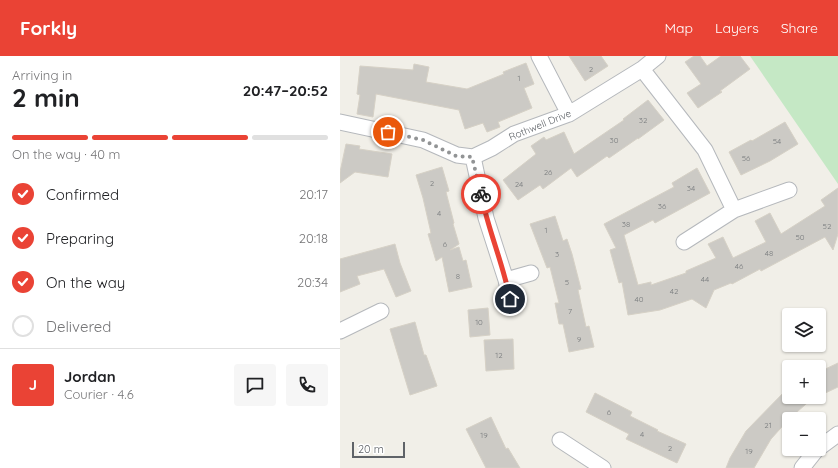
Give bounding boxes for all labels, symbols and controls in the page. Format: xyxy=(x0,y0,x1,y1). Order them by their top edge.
text: Forkly xyxy=(20,16,77,40)
text: Map xyxy=(664,19,693,37)
text: Layers xyxy=(715,19,759,37)
text: Share xyxy=(781,19,818,37)
house number: 2 xyxy=(589,64,594,74)
text: Arriving in xyxy=(12,67,72,83)
house number: 1 xyxy=(518,73,521,83)
text: 2 min xyxy=(12,81,80,114)
text: 20:47–20:52 xyxy=(243,81,328,100)
street label: Rothwell Drive xyxy=(507,106,574,143)
pin xyxy=(371,115,405,149)
house number: 32 xyxy=(639,115,648,125)
icon: bag xyxy=(377,121,399,143)
house number: 30 xyxy=(610,135,619,145)
house number: 54 xyxy=(773,136,781,146)
text: On the way · 40 m xyxy=(12,146,120,162)
house number: 56 xyxy=(742,153,751,163)
house number: 26 xyxy=(544,167,553,177)
courier xyxy=(461,174,501,214)
house number: 2 xyxy=(430,178,435,188)
house number: 24 xyxy=(515,179,523,189)
icon: check xyxy=(12,183,34,205)
icon: bike xyxy=(470,183,492,205)
house number: 34 xyxy=(687,183,695,193)
text: Confirmed xyxy=(46,185,119,204)
text: 20:17 xyxy=(299,186,328,202)
house number: 36 xyxy=(658,201,667,211)
house number: 4 xyxy=(437,208,441,218)
house number: 38 xyxy=(622,219,630,229)
house number: 52 xyxy=(823,221,832,231)
house number: 1 xyxy=(545,225,548,235)
icon: check xyxy=(12,227,34,249)
text: Preparing xyxy=(46,229,114,248)
text: 20:18 xyxy=(299,230,328,246)
house number: 50 xyxy=(795,232,805,242)
house number: 6 xyxy=(443,239,448,249)
house number: 48 xyxy=(765,248,773,258)
house number: 3 xyxy=(555,249,559,259)
house number: 46 xyxy=(735,261,744,271)
icon: check xyxy=(12,271,34,293)
house number: 8 xyxy=(456,271,460,281)
text: On the way xyxy=(46,273,125,292)
text: 20:34 xyxy=(297,274,328,290)
house number: 44 xyxy=(701,274,709,284)
house number: 5 xyxy=(565,277,569,287)
pin xyxy=(493,282,527,316)
house number: 42 xyxy=(670,286,679,296)
icon: home xyxy=(499,288,521,310)
house number: 40 xyxy=(635,294,644,304)
house number: 7 xyxy=(568,306,572,316)
map controls xyxy=(782,308,826,456)
button: layers xyxy=(782,308,826,352)
text: Delivered xyxy=(46,317,111,336)
house number: 10 xyxy=(475,317,483,327)
house number: 9 xyxy=(577,334,582,344)
house number: 12 xyxy=(495,350,503,360)
button: + xyxy=(782,360,826,404)
button: chat xyxy=(234,364,276,406)
button: phone xyxy=(286,364,328,406)
text: Jordan xyxy=(64,367,116,386)
text: J xyxy=(29,375,37,394)
text: Courier · 4.6 xyxy=(64,386,134,402)
house number: 6 xyxy=(607,407,612,417)
button: − xyxy=(782,412,826,456)
house number: 21 xyxy=(764,420,772,430)
house number: 4 xyxy=(640,429,644,439)
house number: 19 xyxy=(480,430,488,440)
scale bar xyxy=(352,440,405,459)
text: 20 m xyxy=(358,442,384,456)
house number: 2 xyxy=(668,443,673,453)
house number: 19 xyxy=(745,446,753,456)

